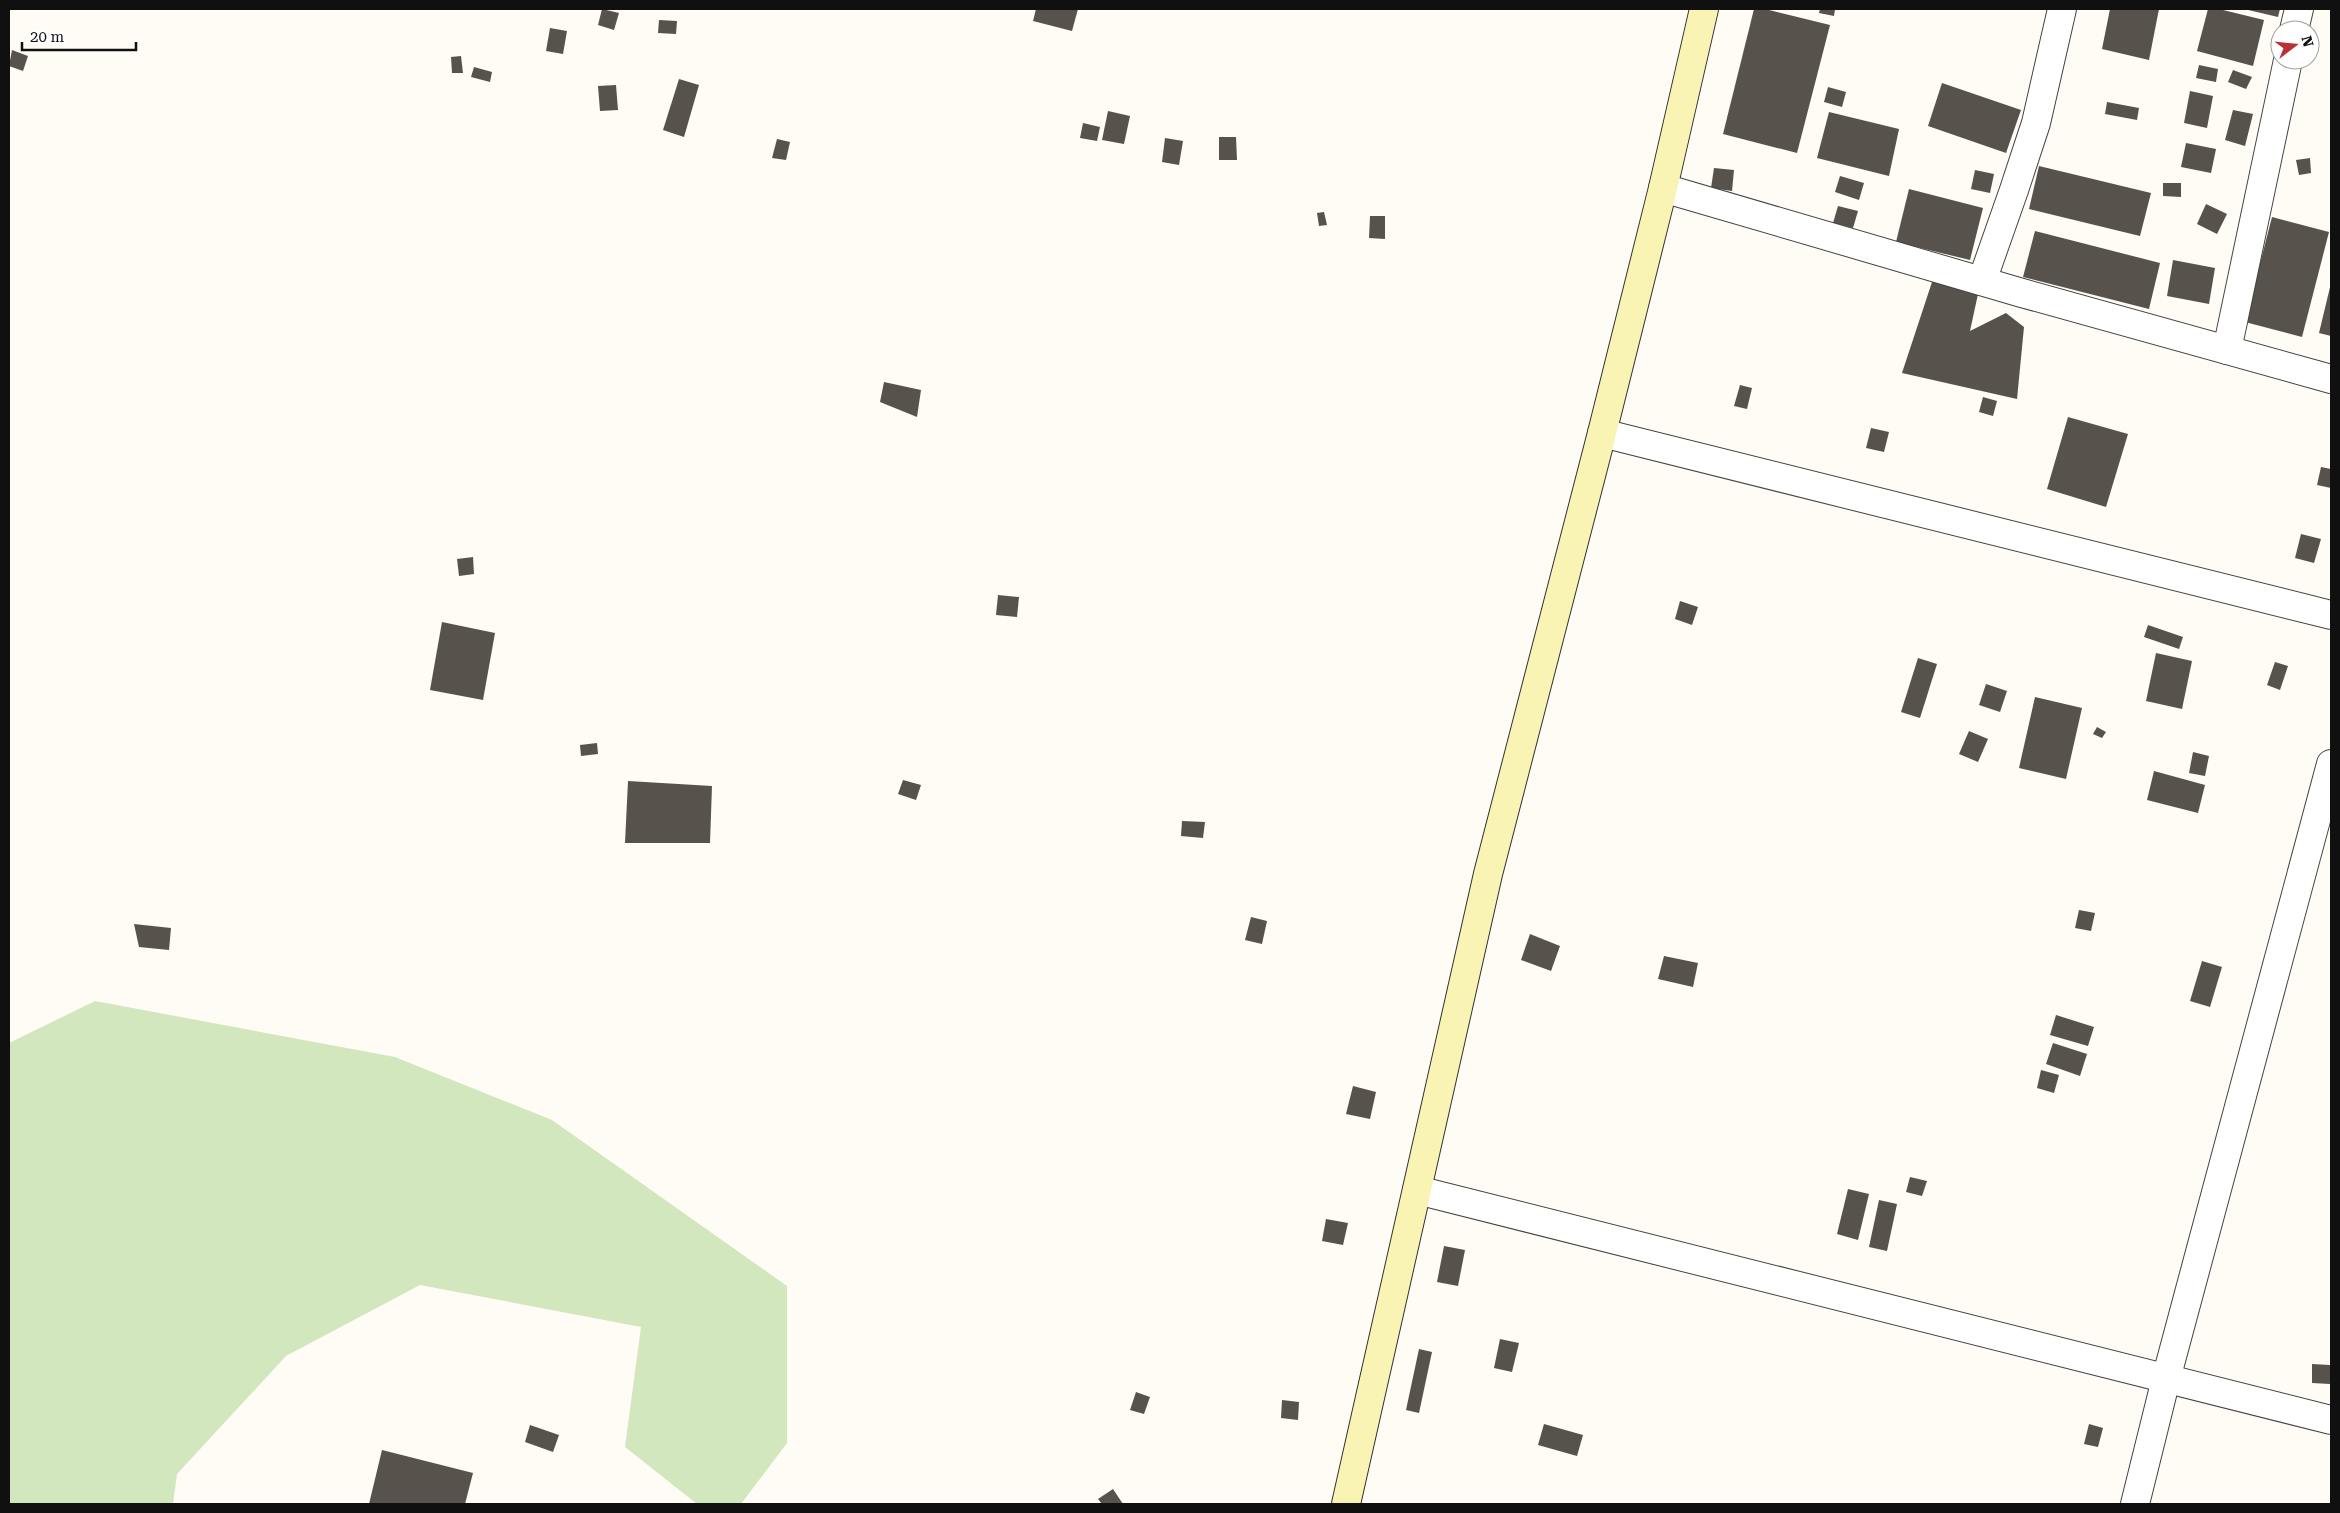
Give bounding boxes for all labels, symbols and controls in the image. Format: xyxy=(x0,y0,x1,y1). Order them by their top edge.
scale bar xyxy=(22,20,136,52)
north arrow xyxy=(2270,20,2320,70)
text: 20 m xyxy=(30,28,65,46)
text: N xyxy=(2298,34,2317,49)

